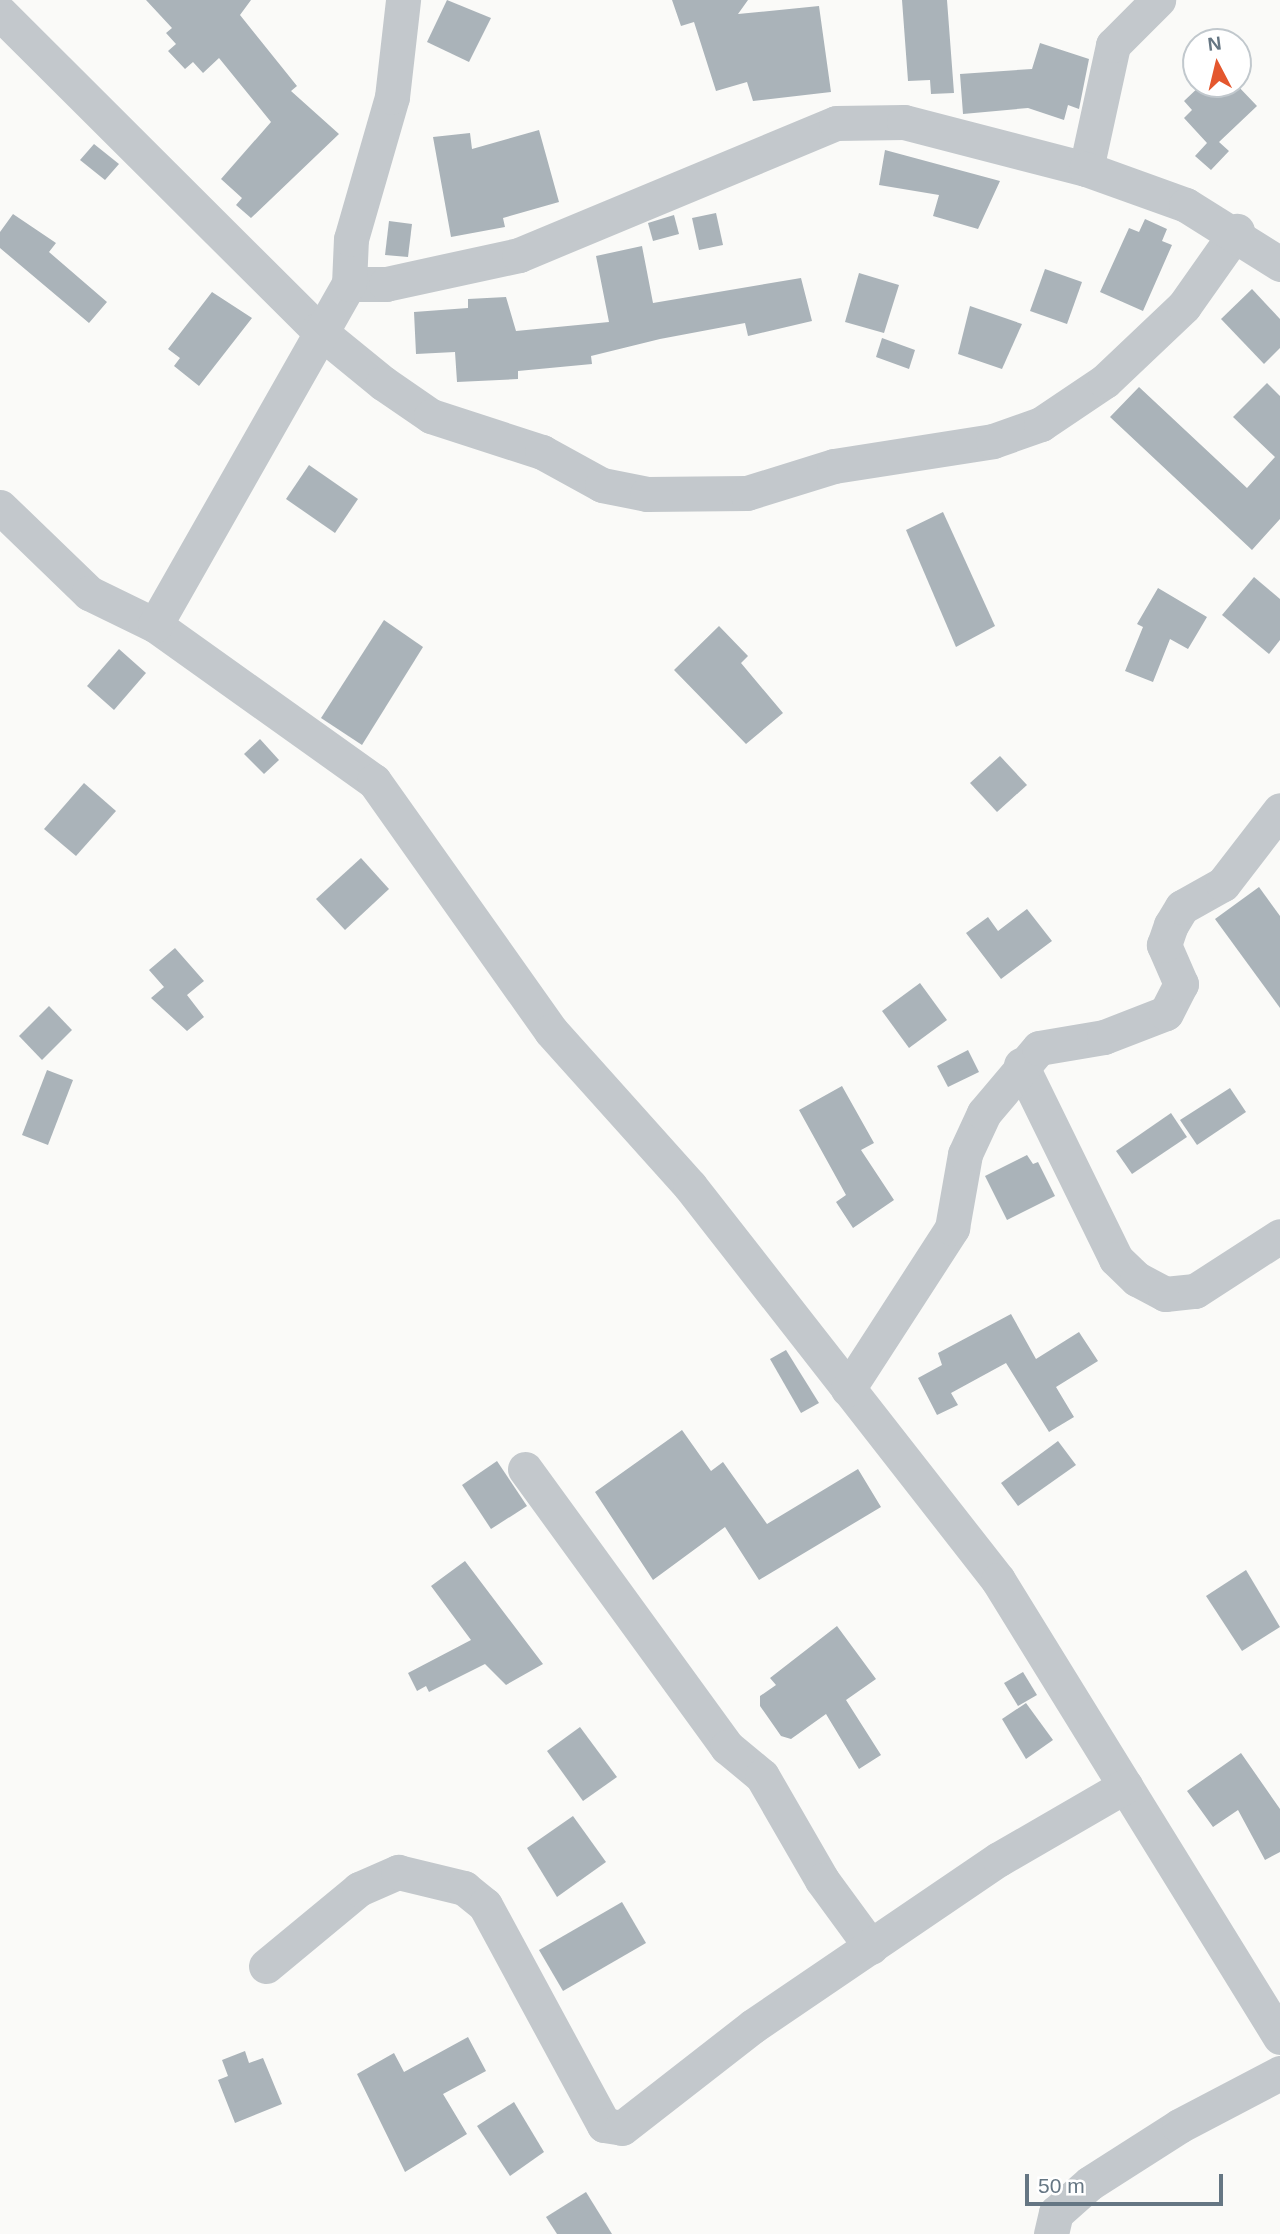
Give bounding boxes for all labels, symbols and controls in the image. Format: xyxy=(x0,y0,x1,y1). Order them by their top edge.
north arrow xyxy=(1182,28,1252,98)
text: N xyxy=(1207,32,1223,55)
scale bar xyxy=(1028,2160,1226,2204)
text: 50 m xyxy=(1038,2174,1085,2197)

